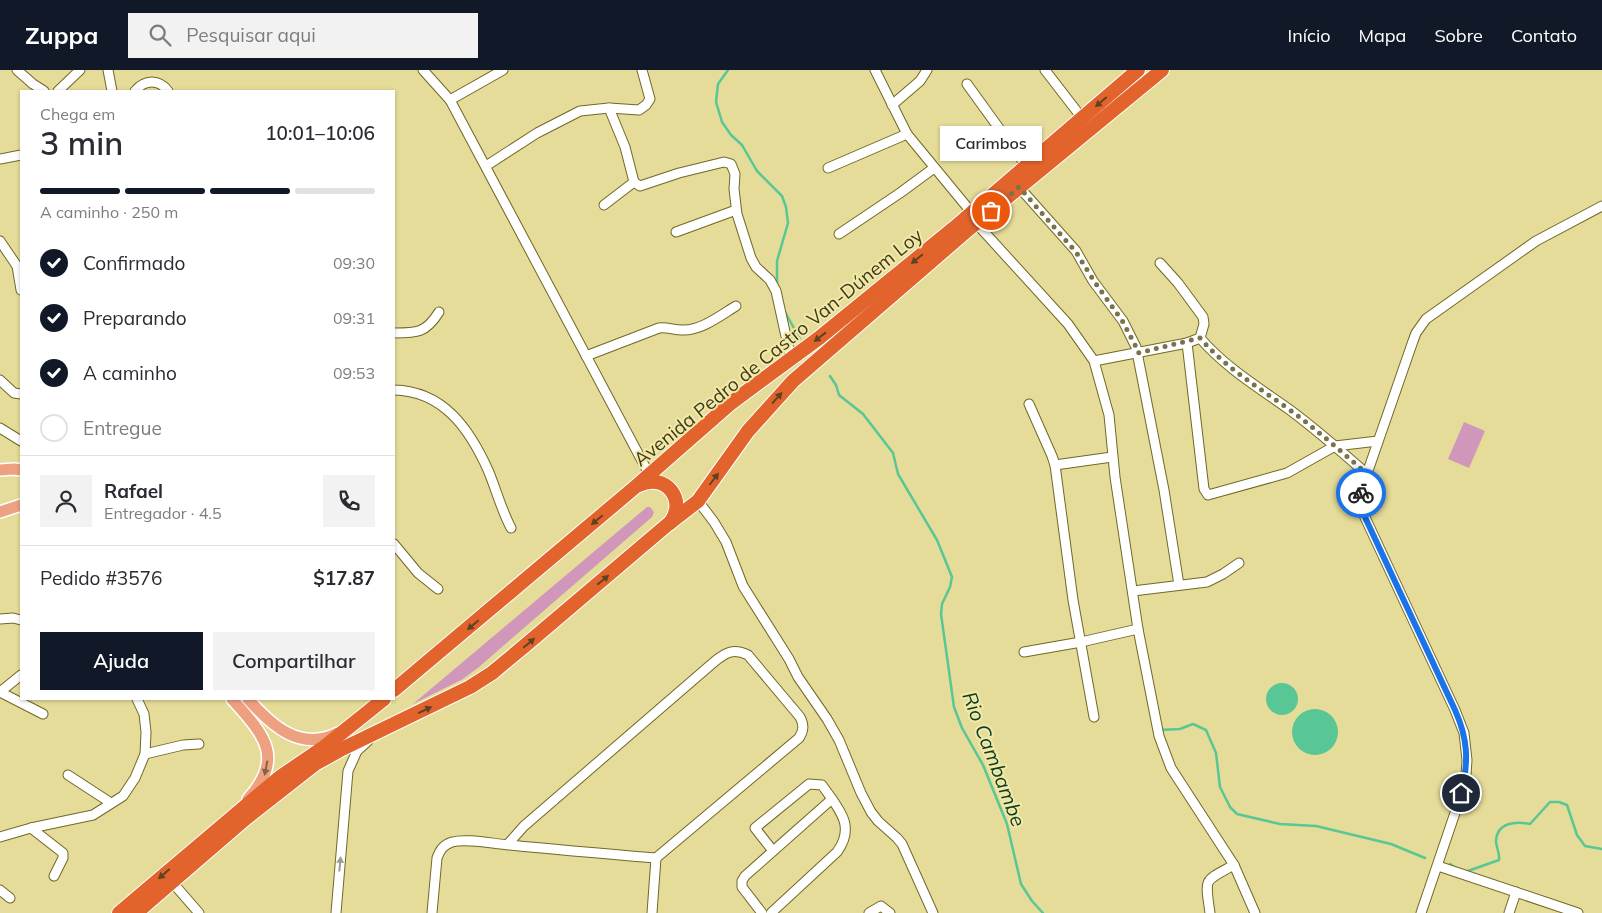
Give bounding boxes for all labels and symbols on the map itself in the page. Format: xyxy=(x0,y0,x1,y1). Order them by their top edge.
one-way arrow xyxy=(1095,96,1108,107)
callout: Carimbos xyxy=(940,126,1042,161)
pin xyxy=(970,190,1012,232)
street label: Avenida Pedro de Castro Van-Dúnem Loy xyxy=(629,223,927,471)
one-way arrow xyxy=(911,253,923,265)
one-way arrow xyxy=(813,332,827,342)
one-way arrow xyxy=(772,391,783,404)
courier xyxy=(1336,468,1386,518)
one-way arrow xyxy=(708,473,719,486)
one-way arrow xyxy=(591,514,603,526)
one-way arrow xyxy=(596,574,609,585)
one-way arrow xyxy=(467,620,480,631)
one-way arrow xyxy=(522,637,535,648)
water label: Rio Cambambe xyxy=(957,688,1032,830)
one-way arrow xyxy=(418,706,432,714)
one-way arrow xyxy=(261,760,269,776)
pin xyxy=(1440,772,1482,814)
one-way arrow xyxy=(336,856,344,872)
one-way arrow xyxy=(158,869,171,880)

